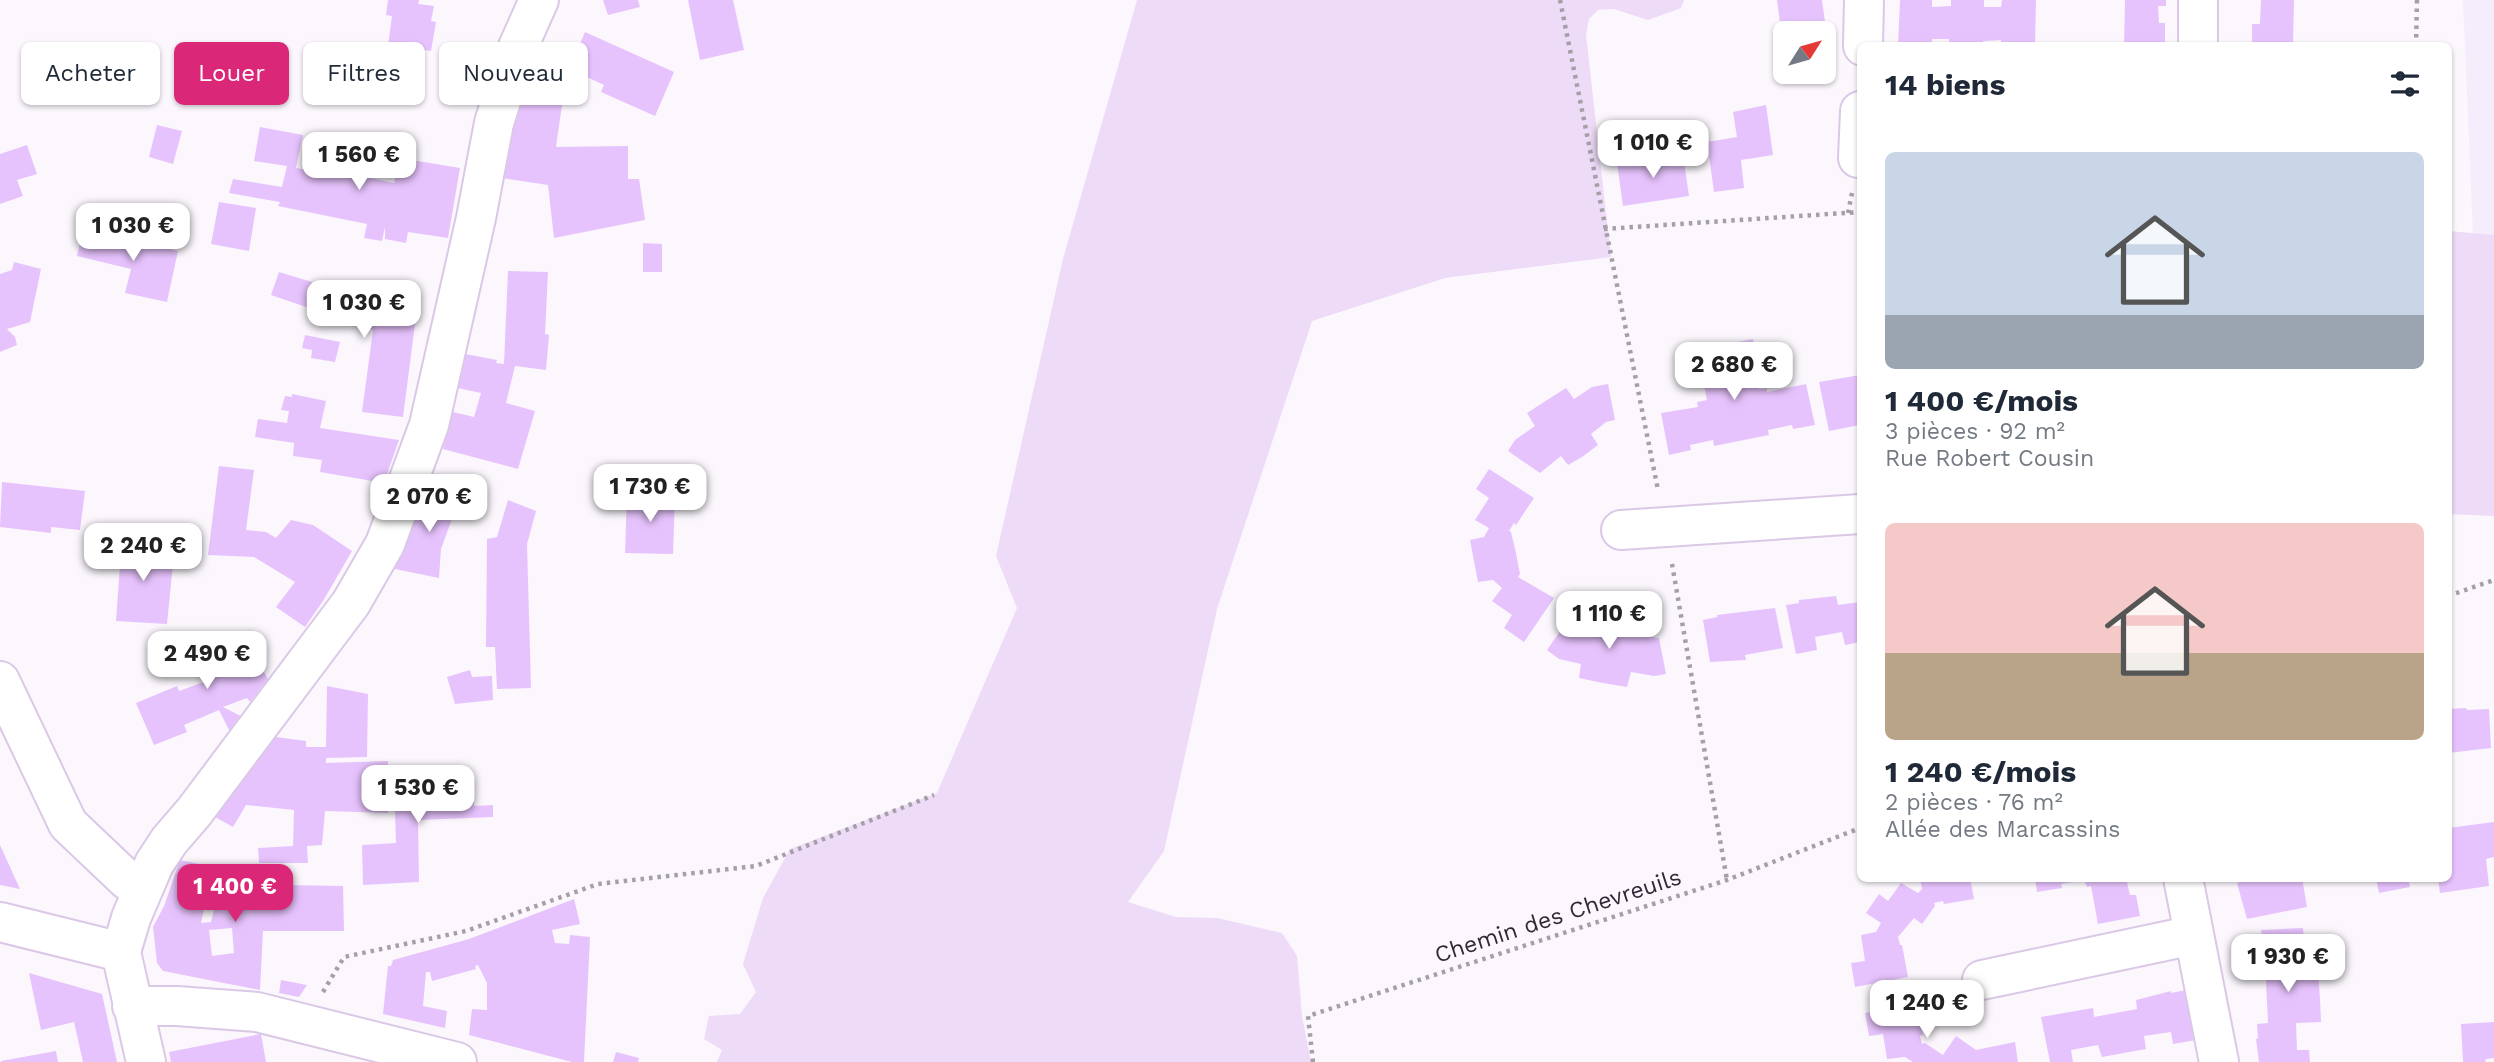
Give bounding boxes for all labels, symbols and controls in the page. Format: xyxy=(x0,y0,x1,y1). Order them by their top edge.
north arrow xyxy=(1773,21,1836,84)
map controls xyxy=(1773,21,1836,84)
chip: Acheter xyxy=(21,42,160,105)
chip: Louer xyxy=(174,42,289,105)
chip: Filtres xyxy=(303,42,425,105)
chip: Nouveau xyxy=(439,42,588,105)
icon: filters xyxy=(2386,65,2424,103)
text: 14 biens xyxy=(1885,67,2005,102)
pin: 1 010 € xyxy=(1588,120,1718,180)
text: 1 010 € xyxy=(1614,129,1692,156)
pin: 1 560 € xyxy=(294,132,424,192)
text: 1 560 € xyxy=(318,141,400,168)
icon: home xyxy=(2092,197,2218,323)
pin: 1 030 € xyxy=(68,204,198,263)
text: 1 030 € xyxy=(92,212,174,239)
pin: 1 030 € xyxy=(299,280,429,340)
text: 1 030 € xyxy=(323,289,405,316)
pin: 2 680 € xyxy=(1669,342,1799,402)
text: 2 680 € xyxy=(1691,351,1777,378)
text: 1 400 €/mois xyxy=(1885,383,2078,418)
text: 3 pièces · 92 m² xyxy=(1885,418,2065,445)
text: Rue Robert Cousin xyxy=(1885,445,2094,472)
pin: 1 730 € xyxy=(585,464,715,524)
text: 1 730 € xyxy=(609,473,691,500)
pin: 2 070 € xyxy=(364,475,494,534)
text: 2 070 € xyxy=(386,483,472,510)
pin: 2 240 € xyxy=(78,524,208,583)
text: 2 240 € xyxy=(100,532,186,559)
icon: home xyxy=(2092,568,2218,694)
pin: 1 110 € xyxy=(1544,592,1674,651)
text: 1 110 € xyxy=(1572,600,1646,627)
pin: 2 490 € xyxy=(142,632,272,691)
text: 2 490 € xyxy=(164,640,250,667)
text: 1 240 €/mois xyxy=(1885,754,2076,789)
pin: 1 530 € xyxy=(353,766,483,825)
text: 1 530 € xyxy=(377,774,459,801)
text: 2 pièces · 76 m² xyxy=(1885,789,2063,816)
text: Allée des Marcassins xyxy=(1885,816,2120,843)
street label: Chemin des Chevreuils xyxy=(1431,863,1685,969)
pin: 1 400 € xyxy=(170,864,300,924)
text: 1 400 € xyxy=(193,873,277,900)
pin: 1 930 € xyxy=(2223,934,2353,994)
text: 1 930 € xyxy=(2247,943,2329,970)
pin: 1 240 € xyxy=(1862,981,1992,1040)
text: 1 240 € xyxy=(1886,989,1968,1016)

